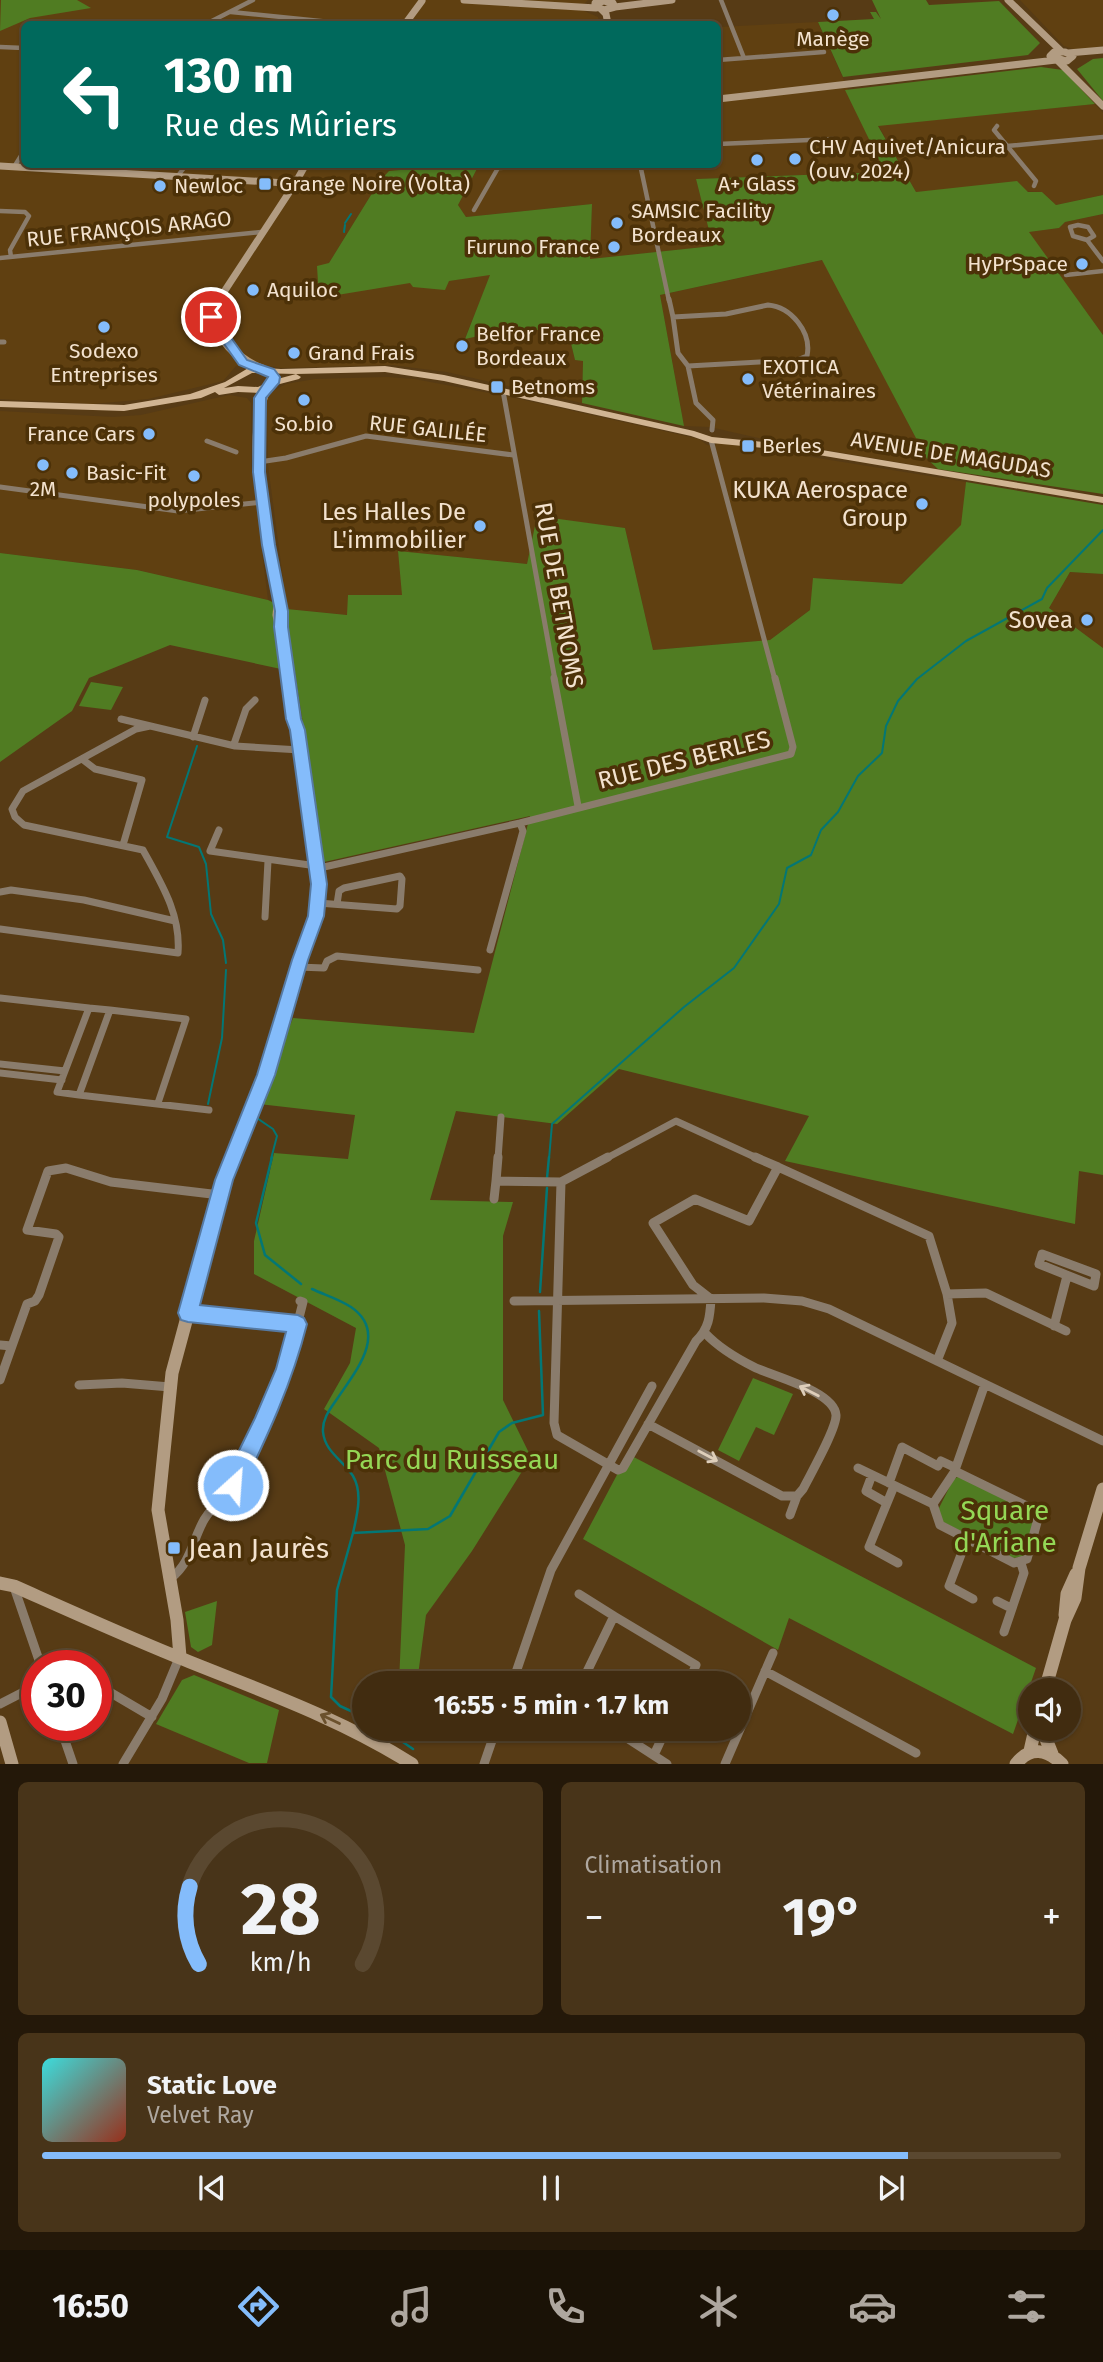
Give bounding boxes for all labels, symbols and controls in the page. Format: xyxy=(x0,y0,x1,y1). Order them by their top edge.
marker: Manège xyxy=(825,7,841,23)
place label: Manège xyxy=(796,26,870,52)
text: 130 m xyxy=(164,46,294,105)
icon: left xyxy=(49,49,140,140)
text: Rue des Mûriers xyxy=(164,106,397,144)
place label: CHV Aquivet/Anicura (ouv. 2024) xyxy=(809,134,1006,184)
marker: CHV Aquivet/Anicura (ouv. 2024) xyxy=(787,151,803,167)
marker: A+ Glass xyxy=(749,152,765,168)
place label: Grange Noire (Volta) xyxy=(279,171,470,197)
place label: A+ Glass xyxy=(718,171,796,197)
place label: Newloc xyxy=(174,173,243,199)
marker: Grange Noire (Volta) xyxy=(257,176,273,192)
marker: Newloc xyxy=(152,178,168,194)
place label: SAMSIC Facility Bordeaux xyxy=(631,198,772,248)
street label: RUE FRANÇOIS ARAGO xyxy=(25,205,233,253)
marker: SAMSIC Facility Bordeaux xyxy=(609,215,625,231)
place label: Furuno France xyxy=(466,234,600,260)
marker: Furuno France xyxy=(606,239,622,255)
place label: HyPrSpace xyxy=(967,251,1068,277)
marker: HyPrSpace xyxy=(1074,256,1090,272)
place label: Aquiloc xyxy=(267,277,338,303)
marker: Aquiloc xyxy=(245,282,261,298)
pin xyxy=(181,287,241,347)
icon: arrive xyxy=(192,298,230,336)
marker: Sodexo Entreprises xyxy=(96,319,112,335)
place label: Belfor France Bordeaux xyxy=(476,321,601,371)
place label: Sodexo Entreprises xyxy=(50,338,158,388)
marker: Belfor France Bordeaux xyxy=(454,338,470,354)
place label: Grand Frais xyxy=(308,340,415,366)
marker: Grand Frais xyxy=(286,345,302,361)
place label: EXOTICA Vétérinaires xyxy=(762,354,876,404)
marker: EXOTICA Vétérinaires xyxy=(740,371,756,387)
place label: Betnoms xyxy=(511,374,595,400)
marker: Betnoms xyxy=(489,379,505,395)
marker: So.bio xyxy=(296,392,312,408)
street label: RUE GALILÉE xyxy=(368,410,488,448)
place label: So.bio xyxy=(274,411,334,437)
place label: France Cars xyxy=(27,421,135,447)
marker: France Cars xyxy=(141,426,157,442)
street label: AVENUE DE MAGUDAS xyxy=(849,426,1053,484)
place label: Berles xyxy=(762,433,822,459)
marker: Berles xyxy=(740,438,756,454)
marker: 2M xyxy=(35,457,51,473)
place label: Basic-Fit xyxy=(86,460,167,486)
marker: Basic-Fit xyxy=(64,465,80,481)
marker: polypoles xyxy=(186,468,202,484)
place label: 2M xyxy=(30,476,56,502)
place label: KUKA Aerospace Group xyxy=(732,476,908,532)
place label: polypoles xyxy=(147,487,241,513)
marker: KUKA Aerospace Group xyxy=(914,496,930,512)
place label: Les Halles De L'immobilier xyxy=(322,498,467,554)
street label: RUE DE BETNOMS xyxy=(529,500,589,690)
marker: Les Halles De L'immobilier xyxy=(472,518,488,534)
place label: Sovea xyxy=(1008,606,1073,634)
marker: Sovea xyxy=(1079,612,1095,628)
street label: RUE DES BERLES xyxy=(595,725,773,795)
one-way arrow xyxy=(800,1383,820,1397)
park label: Parc du Ruisseau xyxy=(345,1443,559,1476)
position arrow xyxy=(196,1448,270,1522)
one-way arrow xyxy=(697,1450,718,1464)
park label: Square d'Ariane xyxy=(953,1494,1057,1559)
place label: Jean Jaurès xyxy=(188,1532,329,1565)
marker: Jean Jaurès xyxy=(166,1540,182,1556)
speed limit sign: 30 xyxy=(21,1650,112,1741)
map controls xyxy=(1018,1678,1081,1741)
button: sound xyxy=(1018,1678,1081,1741)
text: 16:55 · 5 min · 1.7 km xyxy=(434,1690,669,1721)
one-way arrow xyxy=(320,1712,342,1725)
text: Climatisation xyxy=(585,1851,722,1879)
text: 28 xyxy=(240,1867,320,1954)
text: 19° xyxy=(783,1886,863,1949)
text: − xyxy=(585,1894,604,1940)
text: + xyxy=(1042,1894,1061,1940)
text: km/h xyxy=(249,1948,311,1978)
text: Static Love xyxy=(147,2070,277,2101)
text: Velvet Ray xyxy=(147,2101,254,2129)
icon: previous xyxy=(193,2169,231,2207)
icon: pause xyxy=(532,2169,570,2207)
icon: next xyxy=(872,2169,910,2207)
icon: directions xyxy=(234,2282,283,2331)
icon: music xyxy=(387,2282,436,2331)
icon: phone xyxy=(541,2282,590,2331)
icon: climate xyxy=(694,2282,743,2331)
icon: car xyxy=(848,2282,897,2331)
icon: filters xyxy=(1002,2282,1051,2331)
text: 16:50 xyxy=(52,2287,129,2325)

